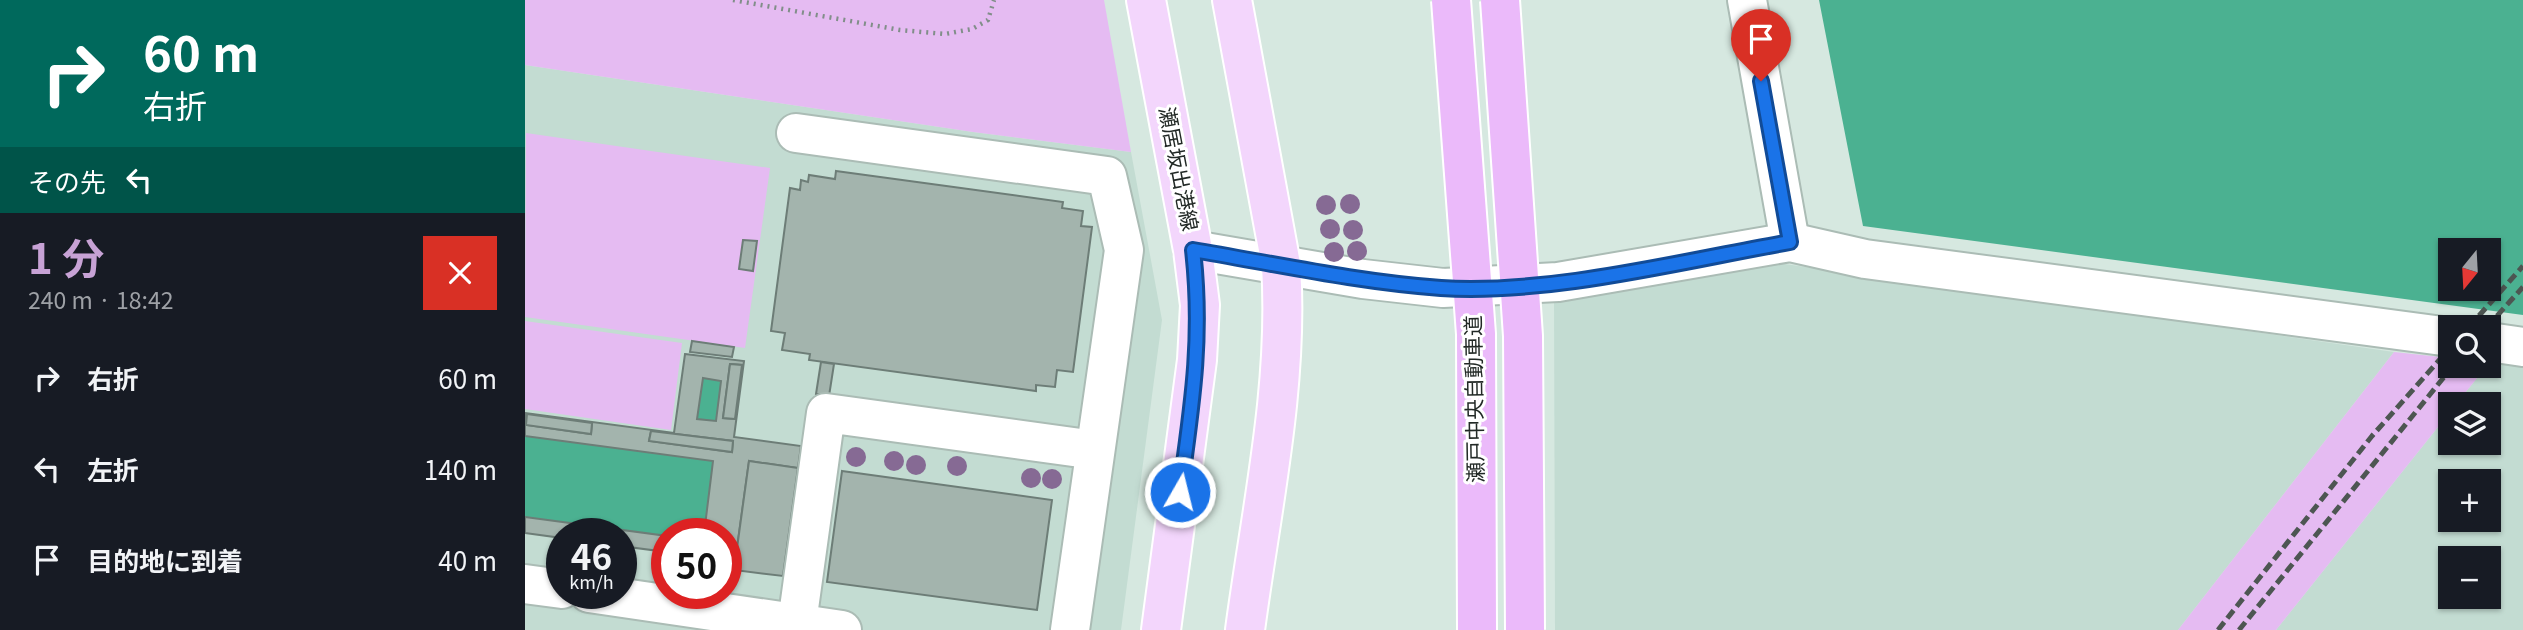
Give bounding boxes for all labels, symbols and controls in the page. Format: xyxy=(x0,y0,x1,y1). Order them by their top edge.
pin xyxy=(1731,9,1791,81)
text: 60 m xyxy=(143,15,259,86)
icon: arrive xyxy=(1742,20,1780,58)
icon: right xyxy=(28,28,119,119)
text: 右折 xyxy=(143,81,207,127)
street label: 瀬居坂出港線 xyxy=(1153,104,1207,233)
icon: left xyxy=(120,161,158,199)
text: その先 xyxy=(28,162,106,199)
text: 1 分 xyxy=(28,225,104,286)
button: close xyxy=(423,236,497,310)
north arrow xyxy=(2438,238,2501,301)
map controls xyxy=(2438,238,2501,609)
text: 240 m · 18:42 xyxy=(28,282,173,316)
street label: 瀬戸中央自動車道 xyxy=(1457,315,1489,483)
button: search xyxy=(2438,315,2501,378)
icon: right xyxy=(28,359,66,397)
text: 右折 xyxy=(87,359,139,396)
text: 60 m xyxy=(438,359,497,396)
button: layers xyxy=(2438,392,2501,455)
icon: left xyxy=(28,450,66,488)
text: 左折 xyxy=(87,450,139,487)
text: 140 m xyxy=(424,450,497,487)
position arrow xyxy=(1143,455,1217,529)
button: + xyxy=(2438,469,2501,532)
speed limit sign: 50 xyxy=(651,518,742,609)
text: 46 xyxy=(571,529,612,580)
icon: arrive xyxy=(28,541,66,579)
text: 目的地に到着 xyxy=(87,541,243,578)
text: 40 m xyxy=(438,541,497,578)
button: − xyxy=(2438,546,2501,609)
text: km/h xyxy=(569,568,614,594)

